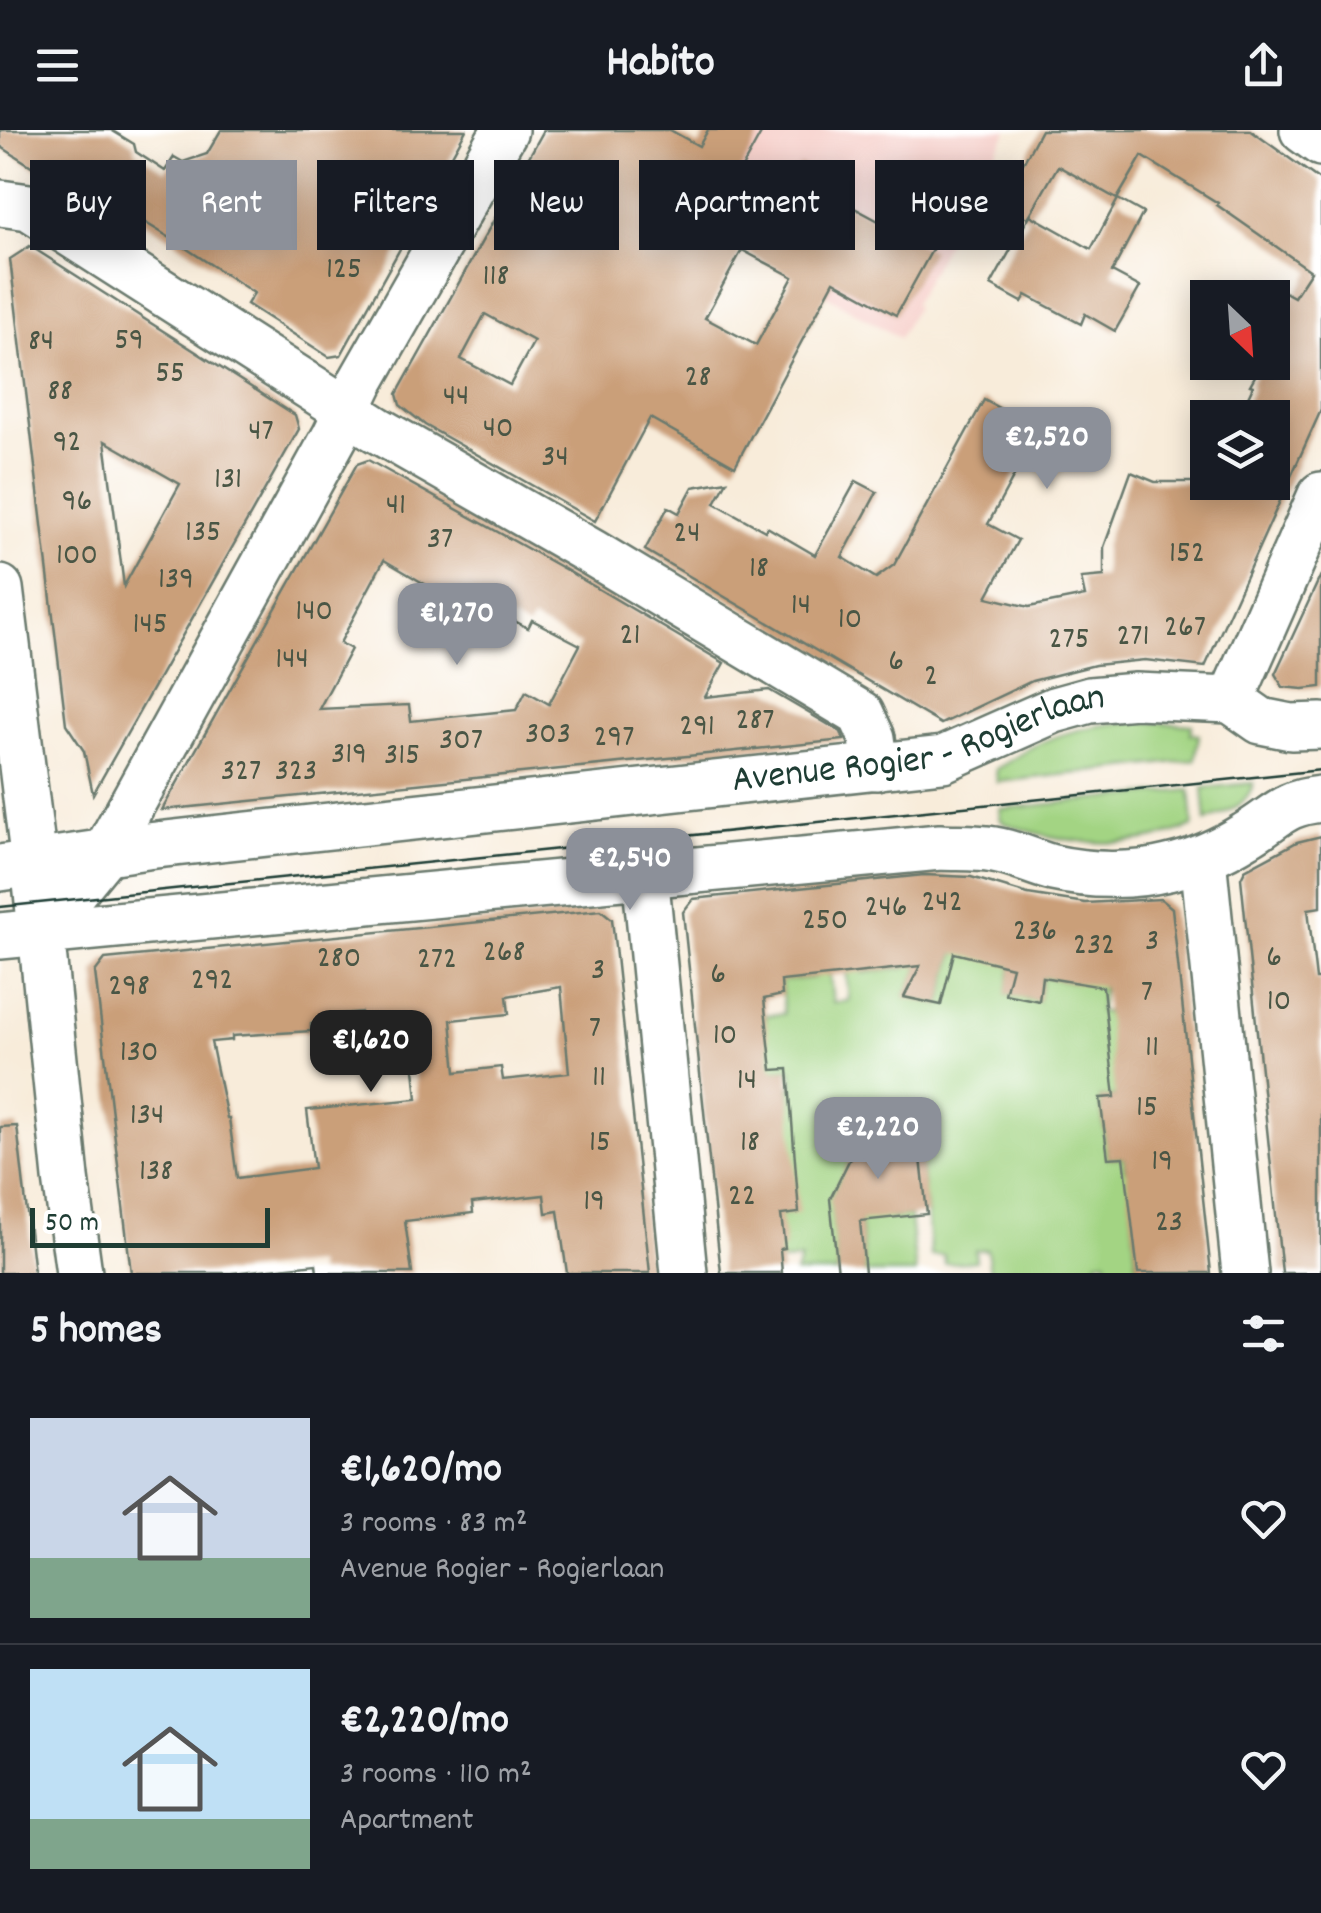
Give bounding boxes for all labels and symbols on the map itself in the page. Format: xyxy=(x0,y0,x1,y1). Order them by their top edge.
house number: 125 xyxy=(326,248,362,294)
house number: 118 xyxy=(483,255,509,301)
north arrow xyxy=(1190,280,1290,380)
house number: 59 xyxy=(114,319,144,365)
house number: 84 xyxy=(28,320,54,366)
house number: 55 xyxy=(155,352,185,398)
house number: 28 xyxy=(685,356,711,402)
house number: 88 xyxy=(47,370,73,416)
house number: 44 xyxy=(443,375,469,421)
house number: 40 xyxy=(483,407,513,453)
pin: €2,520 xyxy=(966,407,1128,492)
house number: 47 xyxy=(248,410,274,456)
house number: 92 xyxy=(53,421,81,467)
house number: 34 xyxy=(541,436,569,482)
house number: 131 xyxy=(214,458,242,504)
house number: 96 xyxy=(62,480,92,526)
house number: 41 xyxy=(386,484,406,530)
house number: 135 xyxy=(185,511,221,557)
house number: 24 xyxy=(673,512,701,558)
house number: 37 xyxy=(427,518,453,564)
house number: 152 xyxy=(1169,532,1205,578)
house number: 100 xyxy=(56,534,98,580)
house number: 18 xyxy=(749,547,769,593)
house number: 139 xyxy=(158,558,194,604)
pin: €1,270 xyxy=(376,583,538,668)
house number: 14 xyxy=(791,584,811,630)
house number: 140 xyxy=(295,590,333,636)
house number: 10 xyxy=(838,598,862,644)
house number: 145 xyxy=(132,603,168,649)
house number: 267 xyxy=(1164,606,1206,652)
house number: 21 xyxy=(620,614,641,660)
house number: 271 xyxy=(1116,615,1150,661)
house number: 275 xyxy=(1048,618,1090,664)
house number: 144 xyxy=(275,638,309,684)
house number: 6 xyxy=(888,640,904,686)
house number: 2 xyxy=(924,655,938,701)
street label: Avenue Rogier - Rogierlaan xyxy=(729,671,1107,809)
house number: 287 xyxy=(735,699,775,745)
house number: 291 xyxy=(679,705,715,751)
house number: 303 xyxy=(525,713,571,759)
house number: 297 xyxy=(594,716,634,762)
house number: 307 xyxy=(439,719,483,765)
house number: 319 xyxy=(331,733,367,779)
house number: 315 xyxy=(384,734,420,780)
house number: 327 xyxy=(221,750,261,796)
house number: 323 xyxy=(275,750,317,796)
pin: €2,540 xyxy=(549,828,711,913)
house number: 242 xyxy=(921,881,963,927)
house number: 246 xyxy=(865,886,907,932)
house number: 250 xyxy=(802,899,848,945)
house number: 236 xyxy=(1013,910,1057,956)
house number: 3 xyxy=(1145,920,1159,966)
house number: 232 xyxy=(1073,924,1115,970)
house number: 268 xyxy=(483,931,525,977)
house number: 6 xyxy=(1266,936,1282,982)
house number: 280 xyxy=(317,937,361,983)
house number: 272 xyxy=(417,938,457,984)
house number: 3 xyxy=(591,949,605,995)
house number: 6 xyxy=(710,953,726,999)
house number: 292 xyxy=(191,959,233,1005)
house number: 298 xyxy=(108,965,150,1011)
house number: 7 xyxy=(1141,971,1153,1017)
house number: 10 xyxy=(1267,980,1291,1026)
house number: 7 xyxy=(589,1007,601,1053)
pin: €1,620 xyxy=(290,1010,452,1095)
house number: 10 xyxy=(713,1014,737,1060)
house number: 11 xyxy=(1145,1026,1159,1072)
house number: 130 xyxy=(120,1031,158,1077)
house number: 11 xyxy=(592,1056,606,1102)
house number: 14 xyxy=(737,1059,757,1105)
house number: 15 xyxy=(1136,1086,1158,1132)
house number: 134 xyxy=(130,1094,164,1140)
pin: €2,220 xyxy=(797,1097,959,1182)
house number: 15 xyxy=(589,1121,611,1167)
house number: 18 xyxy=(740,1121,760,1167)
house number: 19 xyxy=(1151,1140,1173,1186)
house number: 138 xyxy=(139,1150,173,1196)
house number: 22 xyxy=(728,1175,756,1221)
house number: 19 xyxy=(583,1180,605,1226)
house number: 23 xyxy=(1155,1201,1183,1247)
scale bar xyxy=(30,1203,270,1248)

